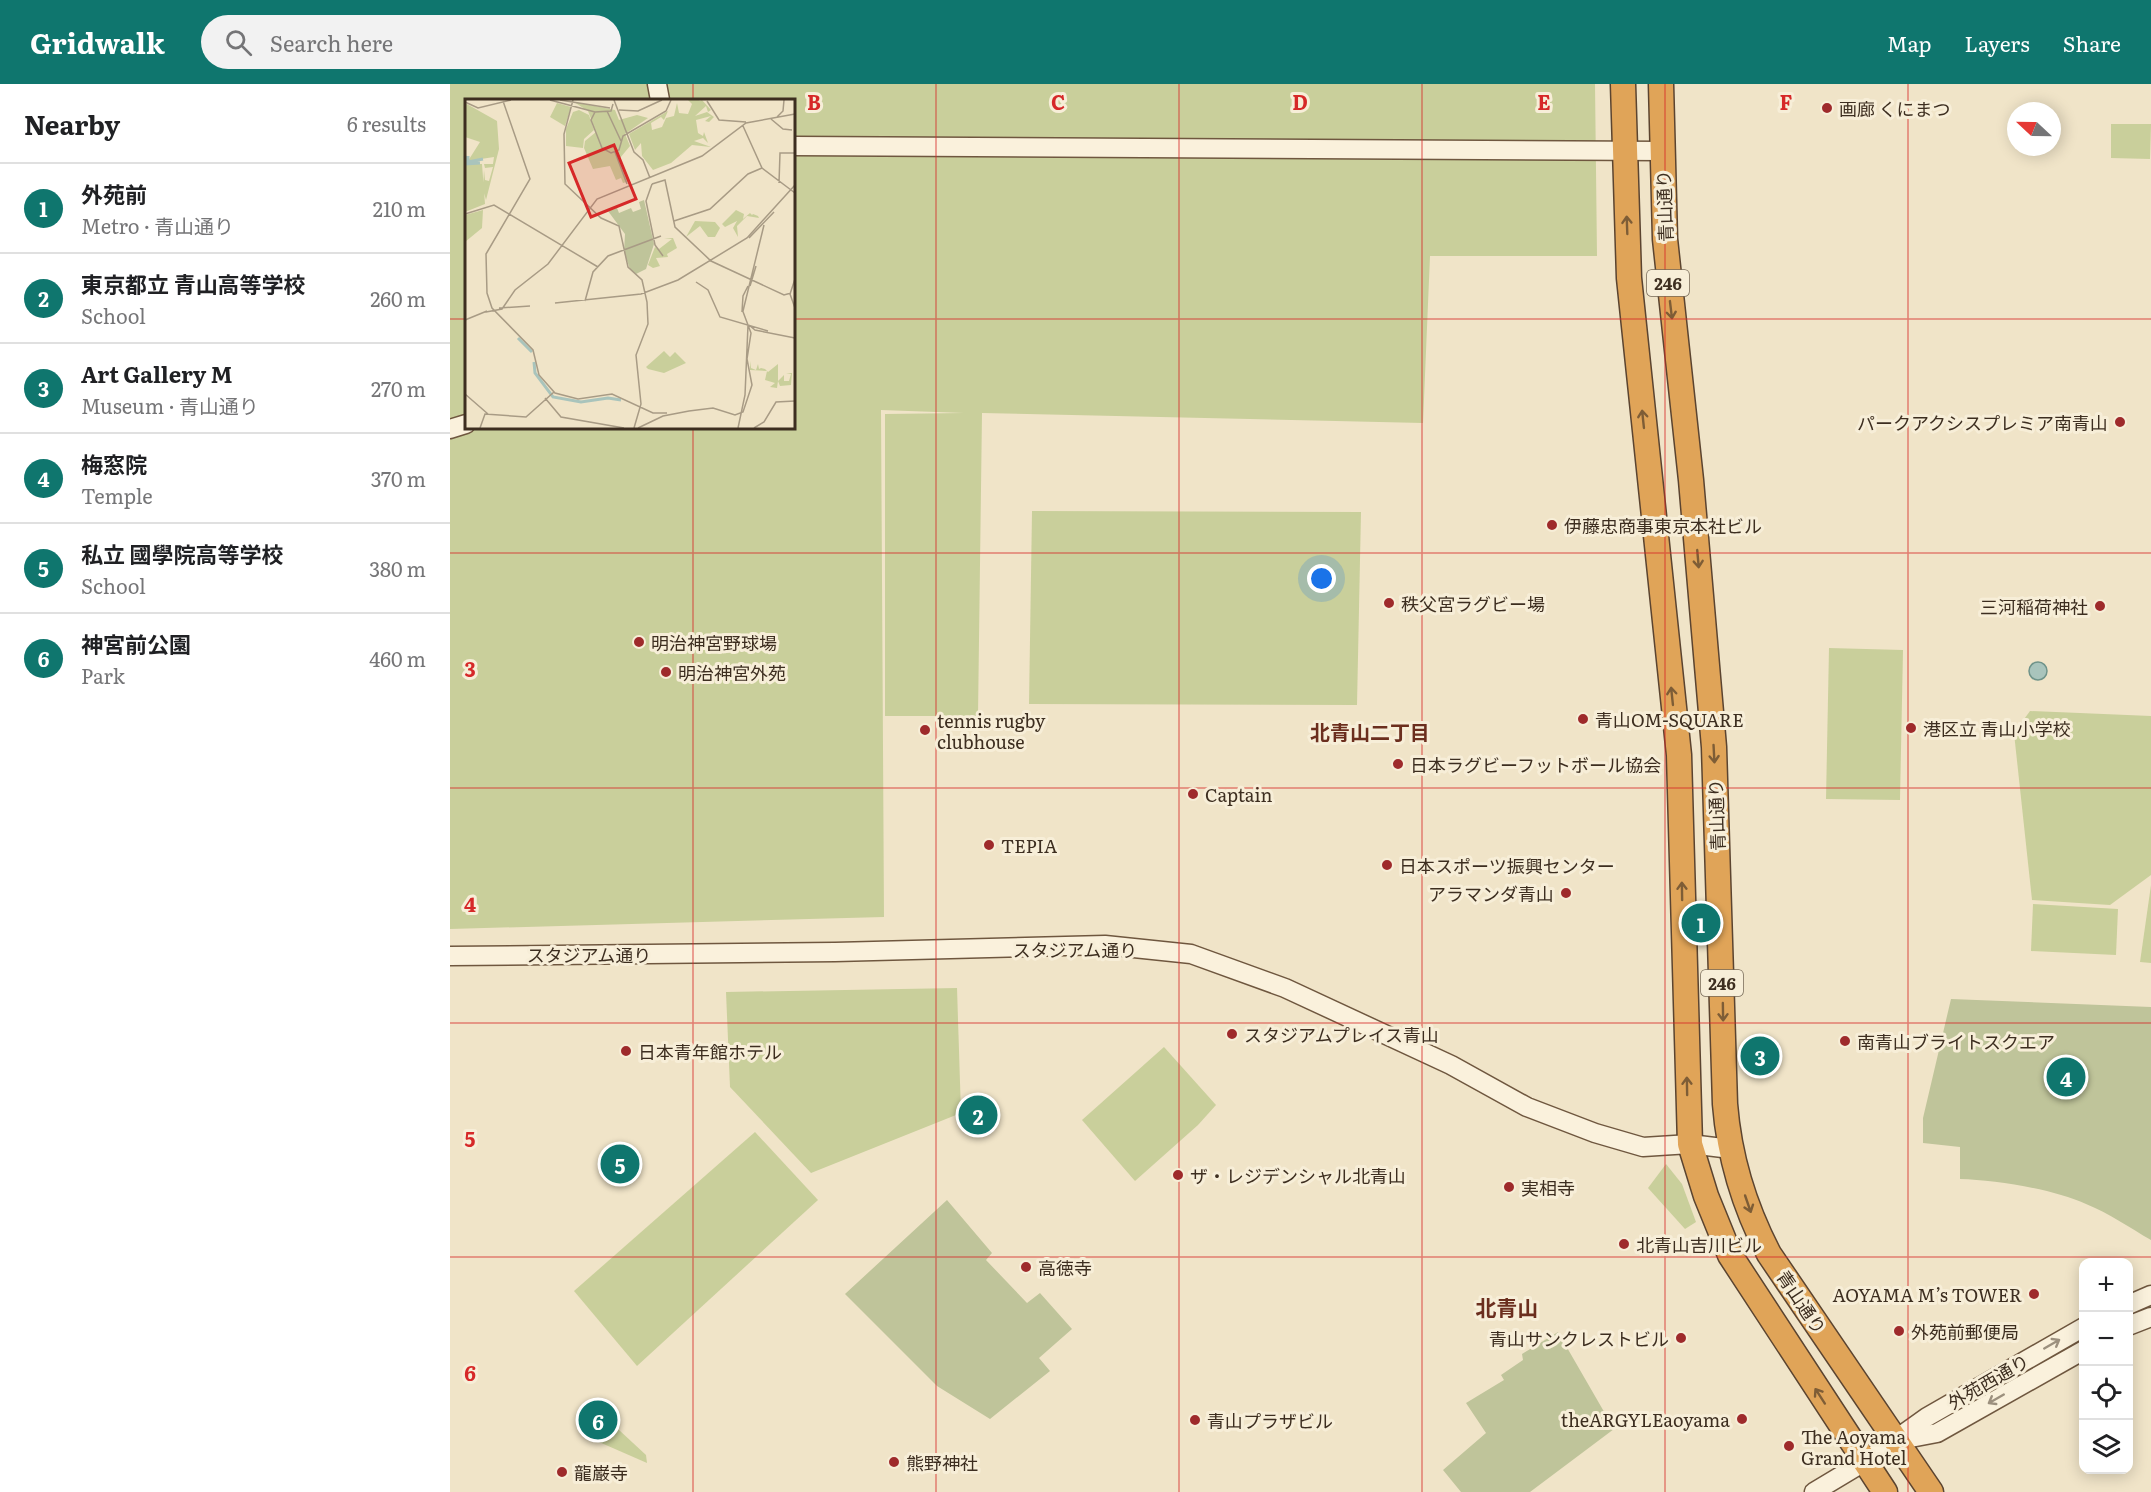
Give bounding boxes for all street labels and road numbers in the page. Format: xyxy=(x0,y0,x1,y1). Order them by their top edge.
street label: 青山通り xyxy=(1649,170,1679,242)
road number: 246 xyxy=(1647,270,1689,296)
street label: 青山通り xyxy=(1701,779,1731,851)
street label: スタジアム通り xyxy=(1013,936,1137,963)
street label: スタジアム通り xyxy=(527,941,651,968)
road number: 246 xyxy=(1701,970,1743,996)
street label: 青山通り xyxy=(1771,1265,1833,1339)
street label: 外苑西通り xyxy=(1942,1347,2034,1415)

